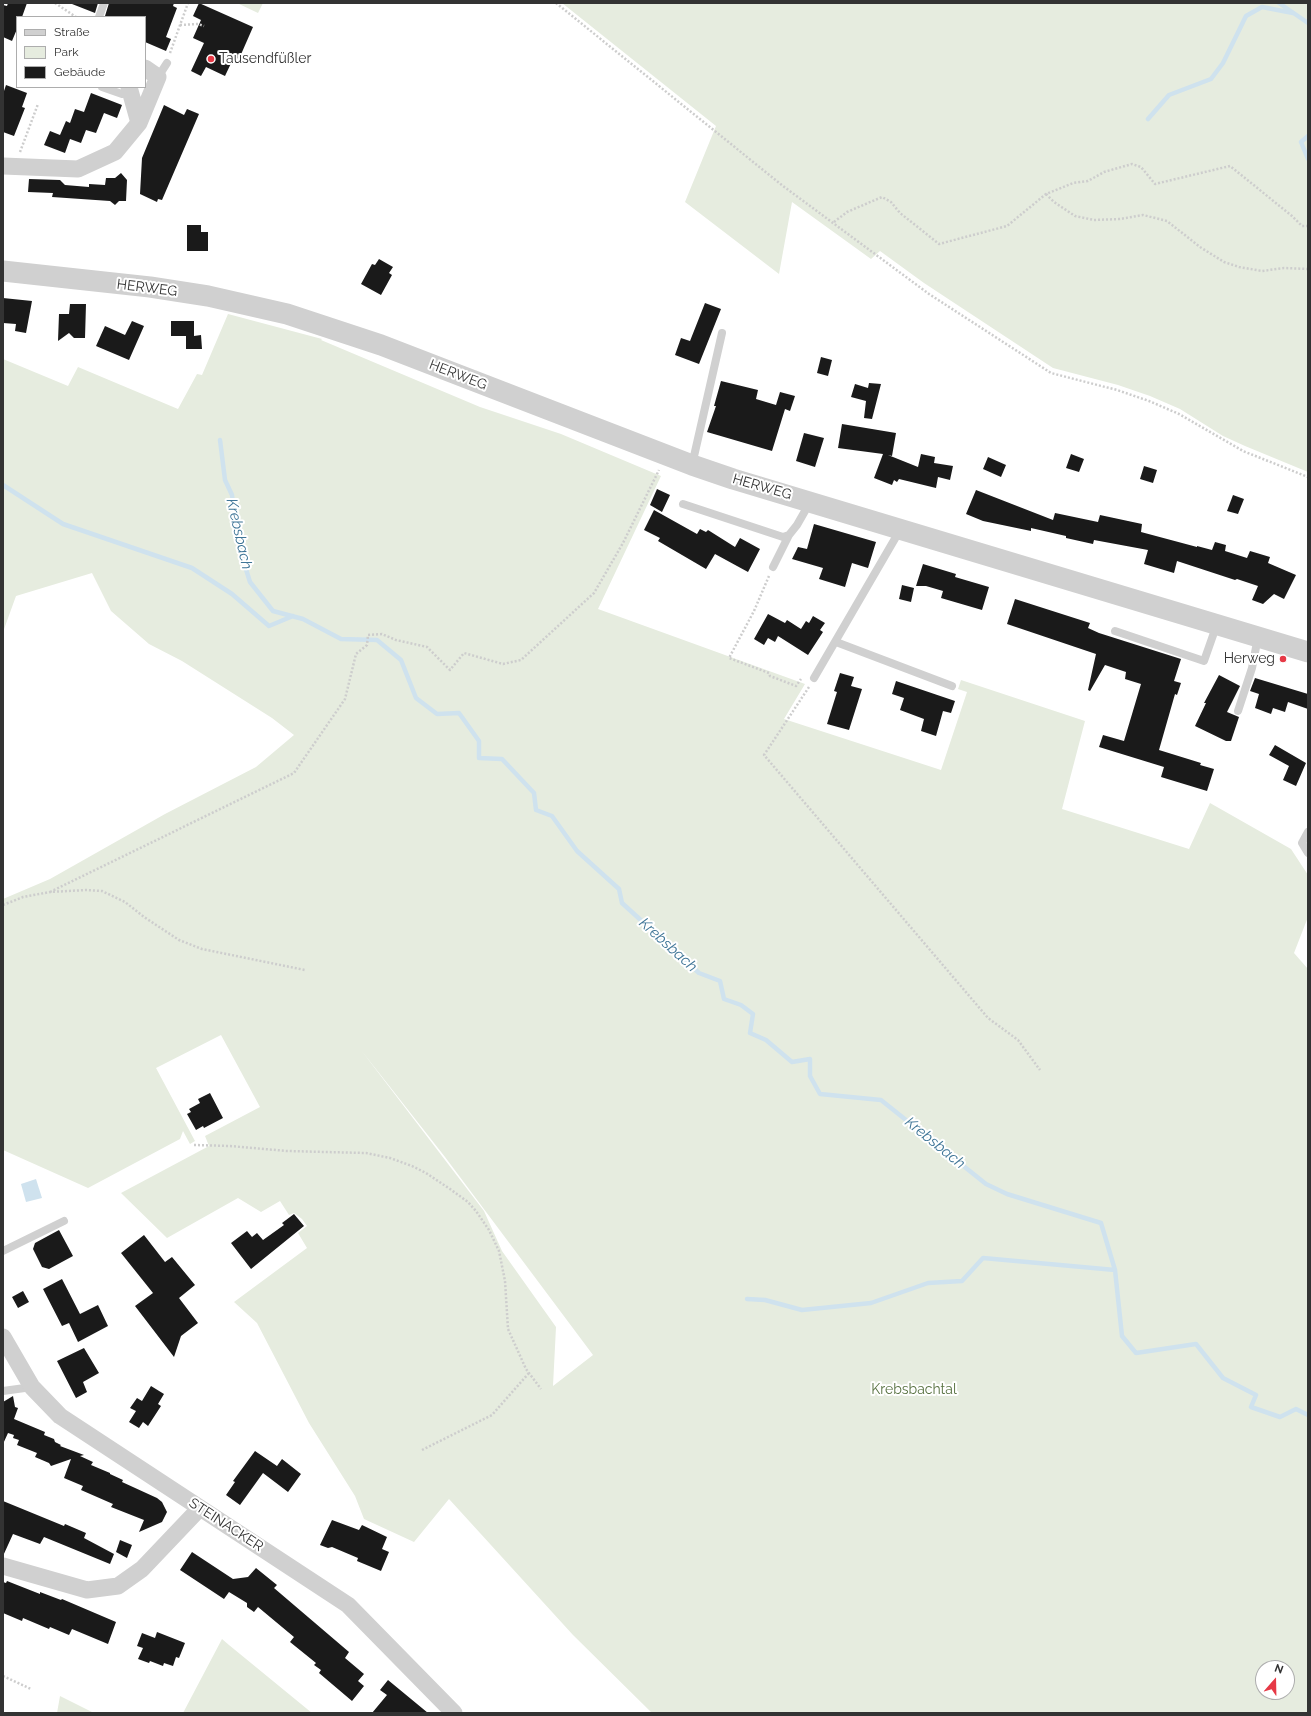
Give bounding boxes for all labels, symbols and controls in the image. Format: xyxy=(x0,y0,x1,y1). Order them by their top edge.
legend xyxy=(16,16,146,88)
text: Straße xyxy=(54,25,90,39)
text: Park xyxy=(54,45,79,59)
place label: Tausendfüßler xyxy=(219,51,311,67)
marker: Tausendfüßler xyxy=(206,54,216,64)
text: Gebäude xyxy=(54,65,105,79)
street label: HERWEG xyxy=(116,276,178,300)
street label: HERWEG xyxy=(427,356,489,394)
street label: HERWEG xyxy=(730,471,794,503)
water label: Krebsbach xyxy=(222,497,256,571)
place label: Herweg xyxy=(1224,651,1275,667)
marker: Herweg xyxy=(1278,654,1288,664)
water label: Krebsbach xyxy=(635,914,701,976)
water label: Krebsbach xyxy=(901,1113,969,1173)
park label: Krebsbachtal xyxy=(871,1382,957,1398)
street label: STEINACKER xyxy=(186,1495,266,1555)
north arrow xyxy=(1255,1660,1295,1700)
text: N xyxy=(1273,1662,1285,1677)

